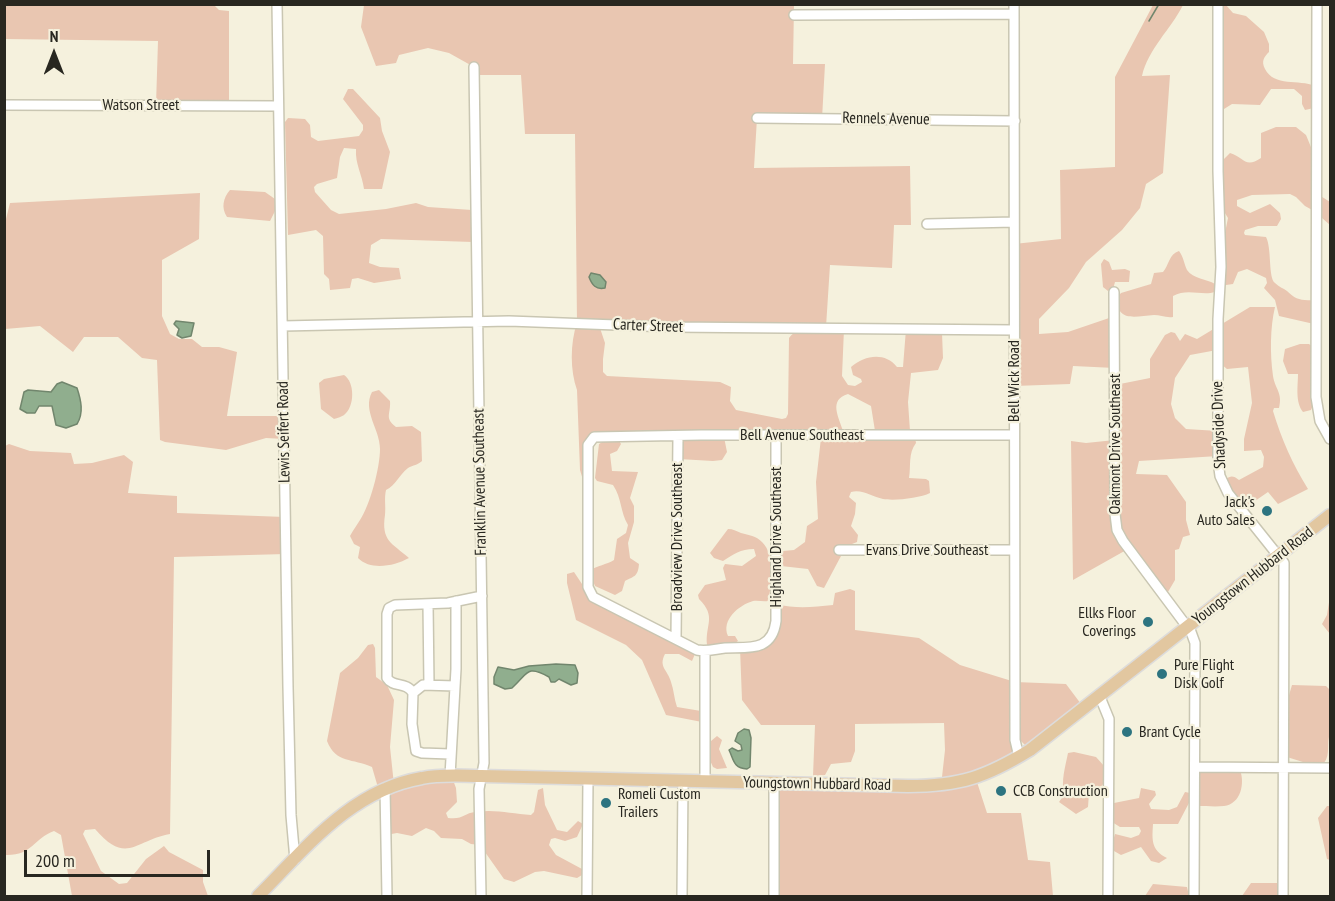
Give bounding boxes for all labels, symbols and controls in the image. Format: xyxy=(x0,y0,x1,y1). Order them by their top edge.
north arrow xyxy=(24,24,84,84)
text: N xyxy=(50,26,58,46)
street label: Watson Street xyxy=(103,95,179,115)
street label: Rennels Avenue xyxy=(842,109,930,129)
street label: Carter Street xyxy=(613,315,683,337)
street label: Bell Wick Road xyxy=(1004,340,1024,422)
street label: Oakmont Drive Southeast xyxy=(1105,374,1125,514)
street label: Lewis Seifert Road xyxy=(274,381,294,483)
street label: Shadyside Drive xyxy=(1208,381,1230,469)
street label: Franklin Avenue Southeast xyxy=(469,408,491,556)
street label: Bell Avenue Southeast xyxy=(740,425,864,445)
street label: Broadview Drive Southeast xyxy=(667,463,687,611)
street label: Highland Drive Southeast xyxy=(766,467,786,607)
place label: Jack's Auto Sales xyxy=(1197,492,1255,530)
marker: Jack's Auto Sales xyxy=(1260,504,1274,518)
street label: Youngstown Hubbard Road xyxy=(1189,523,1317,629)
street label: Evans Drive Southeast xyxy=(866,540,988,560)
place label: Ellks Floor Coverings xyxy=(1078,603,1136,641)
marker: Ellks Floor Coverings xyxy=(1141,615,1155,629)
place label: Pure Flight Disk Golf xyxy=(1174,655,1234,693)
marker: Pure Flight Disk Golf xyxy=(1155,667,1169,681)
place label: Brant Cycle xyxy=(1139,722,1201,742)
marker: Brant Cycle xyxy=(1120,725,1134,739)
street label: Youngstown Hubbard Road xyxy=(743,773,891,795)
place label: CCB Construction xyxy=(1013,781,1108,801)
place label: Romeli Custom Trailers xyxy=(618,784,701,822)
marker: CCB Construction xyxy=(994,784,1008,798)
marker: Romeli Custom Trailers xyxy=(599,796,613,810)
scale bar xyxy=(27,838,213,876)
text: 200 m xyxy=(35,849,75,872)

